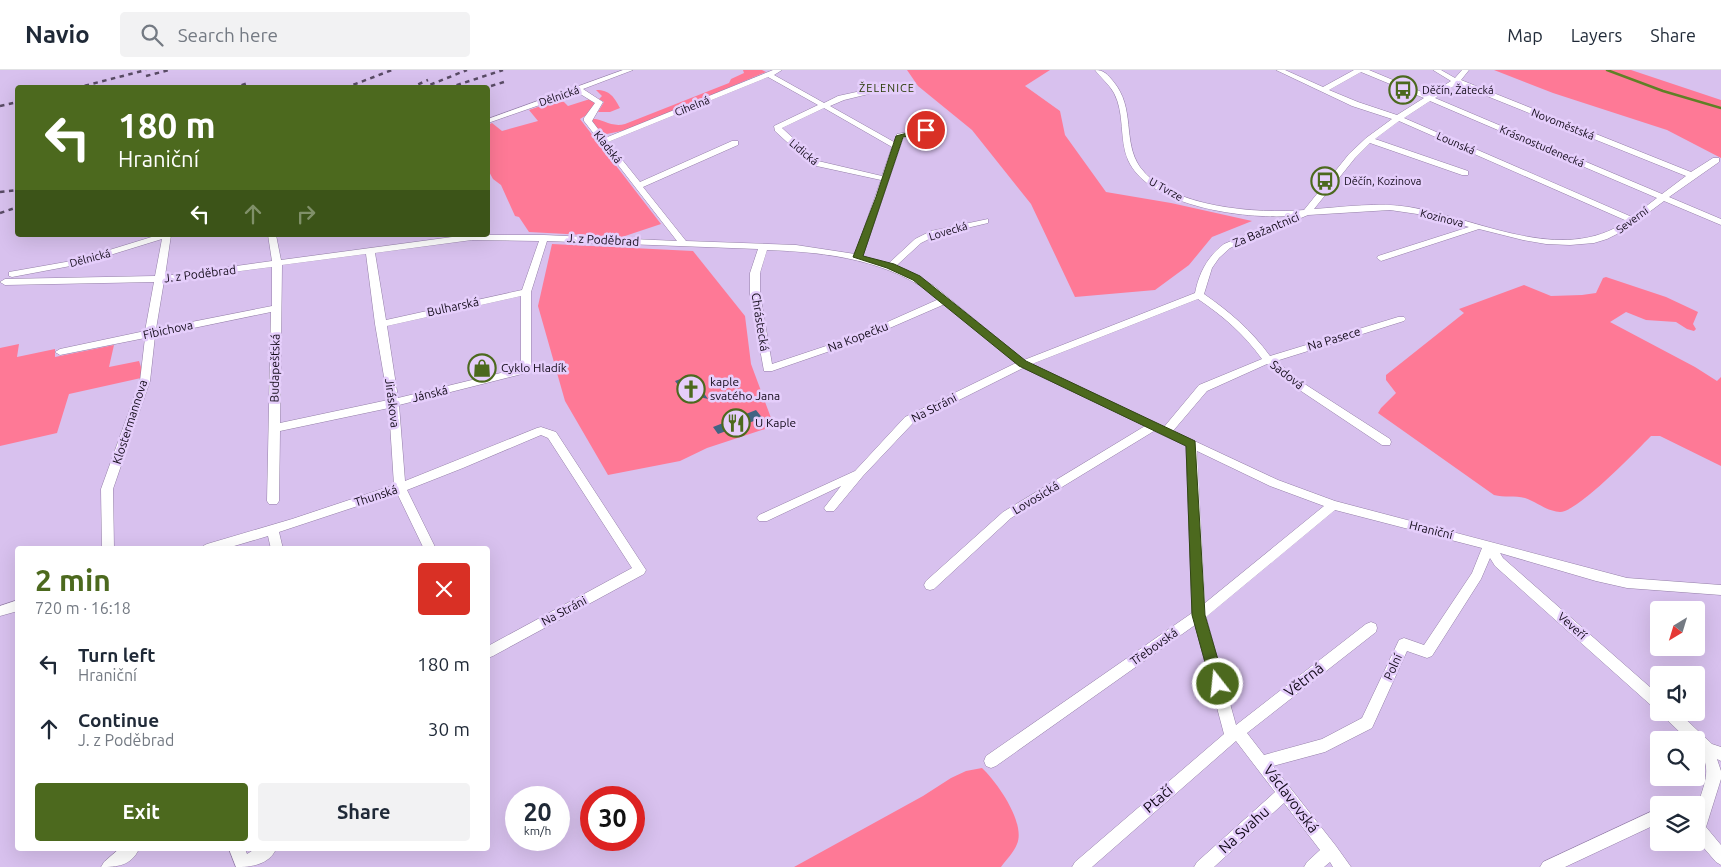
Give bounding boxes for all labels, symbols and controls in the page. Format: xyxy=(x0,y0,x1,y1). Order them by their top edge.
search box xyxy=(120,12,470,57)
text: Navio xyxy=(25,21,90,48)
icon: search xyxy=(138,21,166,49)
text: Search here xyxy=(178,24,278,46)
text: Map xyxy=(1507,25,1543,45)
text: Layers xyxy=(1571,25,1622,45)
text: Share xyxy=(1650,25,1696,45)
bus stop icon: Děčín, Žatecká xyxy=(1388,75,1418,105)
district label: ŽELENICE xyxy=(859,81,915,94)
street label: Dělnická xyxy=(537,83,581,109)
place label: Děčín, Žatecká xyxy=(1422,83,1494,96)
street label: Cihelná xyxy=(673,94,711,118)
icon: left xyxy=(35,105,100,170)
text: 180 m xyxy=(118,105,216,145)
street label: Novoměstská xyxy=(1530,106,1596,142)
pin xyxy=(905,109,947,151)
icon: arrive xyxy=(912,116,940,144)
street label: Krásnostudenecká xyxy=(1498,123,1586,169)
street label: Kladská xyxy=(592,128,624,166)
street label: Lounská xyxy=(1435,129,1477,157)
street label: Lidická xyxy=(787,137,821,167)
text: Hraniční xyxy=(118,146,199,171)
bus stop icon: Děčín, Kozinova xyxy=(1310,166,1340,196)
street label: U Tvrze xyxy=(1147,175,1185,203)
place label: Děčín, Kozinova xyxy=(1344,175,1421,187)
icon: left xyxy=(186,200,214,228)
icon: ahead xyxy=(239,200,267,228)
icon: right xyxy=(292,200,320,228)
street label: Severní xyxy=(1614,204,1651,236)
street label: Kozinova xyxy=(1419,207,1465,229)
street label: Za Bažantnicí xyxy=(1231,209,1302,249)
street label: Lovecká xyxy=(927,219,969,243)
street label: J. z Poděbrad xyxy=(567,231,639,248)
street label: Dělnická xyxy=(68,247,112,269)
street label: J. z Poděbrad xyxy=(163,263,237,284)
street label: Chrástecká xyxy=(749,292,772,352)
street label: Bulharská xyxy=(426,295,480,318)
street label: Fibichova xyxy=(142,318,194,341)
street label: Na Kopečku xyxy=(826,319,890,354)
street label: Na Pasece xyxy=(1306,324,1362,353)
street label: Budapešťská xyxy=(267,334,282,402)
shop icon: Cyklo Hladík xyxy=(467,353,497,383)
street label: Sadová xyxy=(1268,358,1306,392)
place label: Cyklo Hladík xyxy=(501,361,567,374)
church icon: kaple svatého Jana xyxy=(676,374,706,404)
place label: kaple svatého Jana xyxy=(710,375,780,402)
street label: Klostermannova xyxy=(110,378,149,466)
street label: Jiráskova xyxy=(383,378,402,428)
street label: Jánská xyxy=(411,383,449,404)
street label: Na Stráni xyxy=(909,391,959,424)
restaurant icon: U Kaple xyxy=(721,408,751,438)
place label: U Kaple xyxy=(755,416,796,429)
street label: Lovosická xyxy=(1010,479,1061,517)
street label: Thunská xyxy=(353,482,399,509)
street label: Hraniční xyxy=(1408,518,1455,541)
text: 2 min xyxy=(35,563,111,597)
button: close xyxy=(418,563,470,615)
street label: Na Stráni xyxy=(539,593,589,628)
text: 720 m · 16:18 xyxy=(35,599,131,617)
north arrow xyxy=(1650,601,1705,656)
map controls xyxy=(1650,601,1705,851)
street label: Veveří xyxy=(1555,610,1590,642)
street label: Třebovská xyxy=(1128,626,1180,668)
text: Turn left xyxy=(78,644,156,666)
icon: left xyxy=(35,650,63,678)
street label: Polní xyxy=(1381,651,1405,682)
text: 180 m xyxy=(417,653,470,675)
position arrow xyxy=(1191,657,1243,709)
street label: Větrná xyxy=(1281,659,1327,700)
text: Hraniční xyxy=(78,666,137,684)
button: sound xyxy=(1650,666,1705,721)
text: Continue xyxy=(78,709,159,731)
icon: ahead xyxy=(35,715,63,743)
text: 30 m xyxy=(428,718,470,740)
text: J. z Poděbrad xyxy=(78,731,174,749)
button: search xyxy=(1650,731,1705,786)
street label: Václavovská xyxy=(1260,761,1322,836)
street label: Ptačí xyxy=(1140,781,1176,816)
button: Exit xyxy=(35,783,248,841)
button: Share xyxy=(258,783,470,841)
speed limit sign: 30 xyxy=(580,786,645,851)
button: layers xyxy=(1650,796,1705,851)
text: 20 xyxy=(523,798,552,826)
street label: Na Svahu xyxy=(1215,803,1272,857)
text: km/h xyxy=(524,824,551,837)

